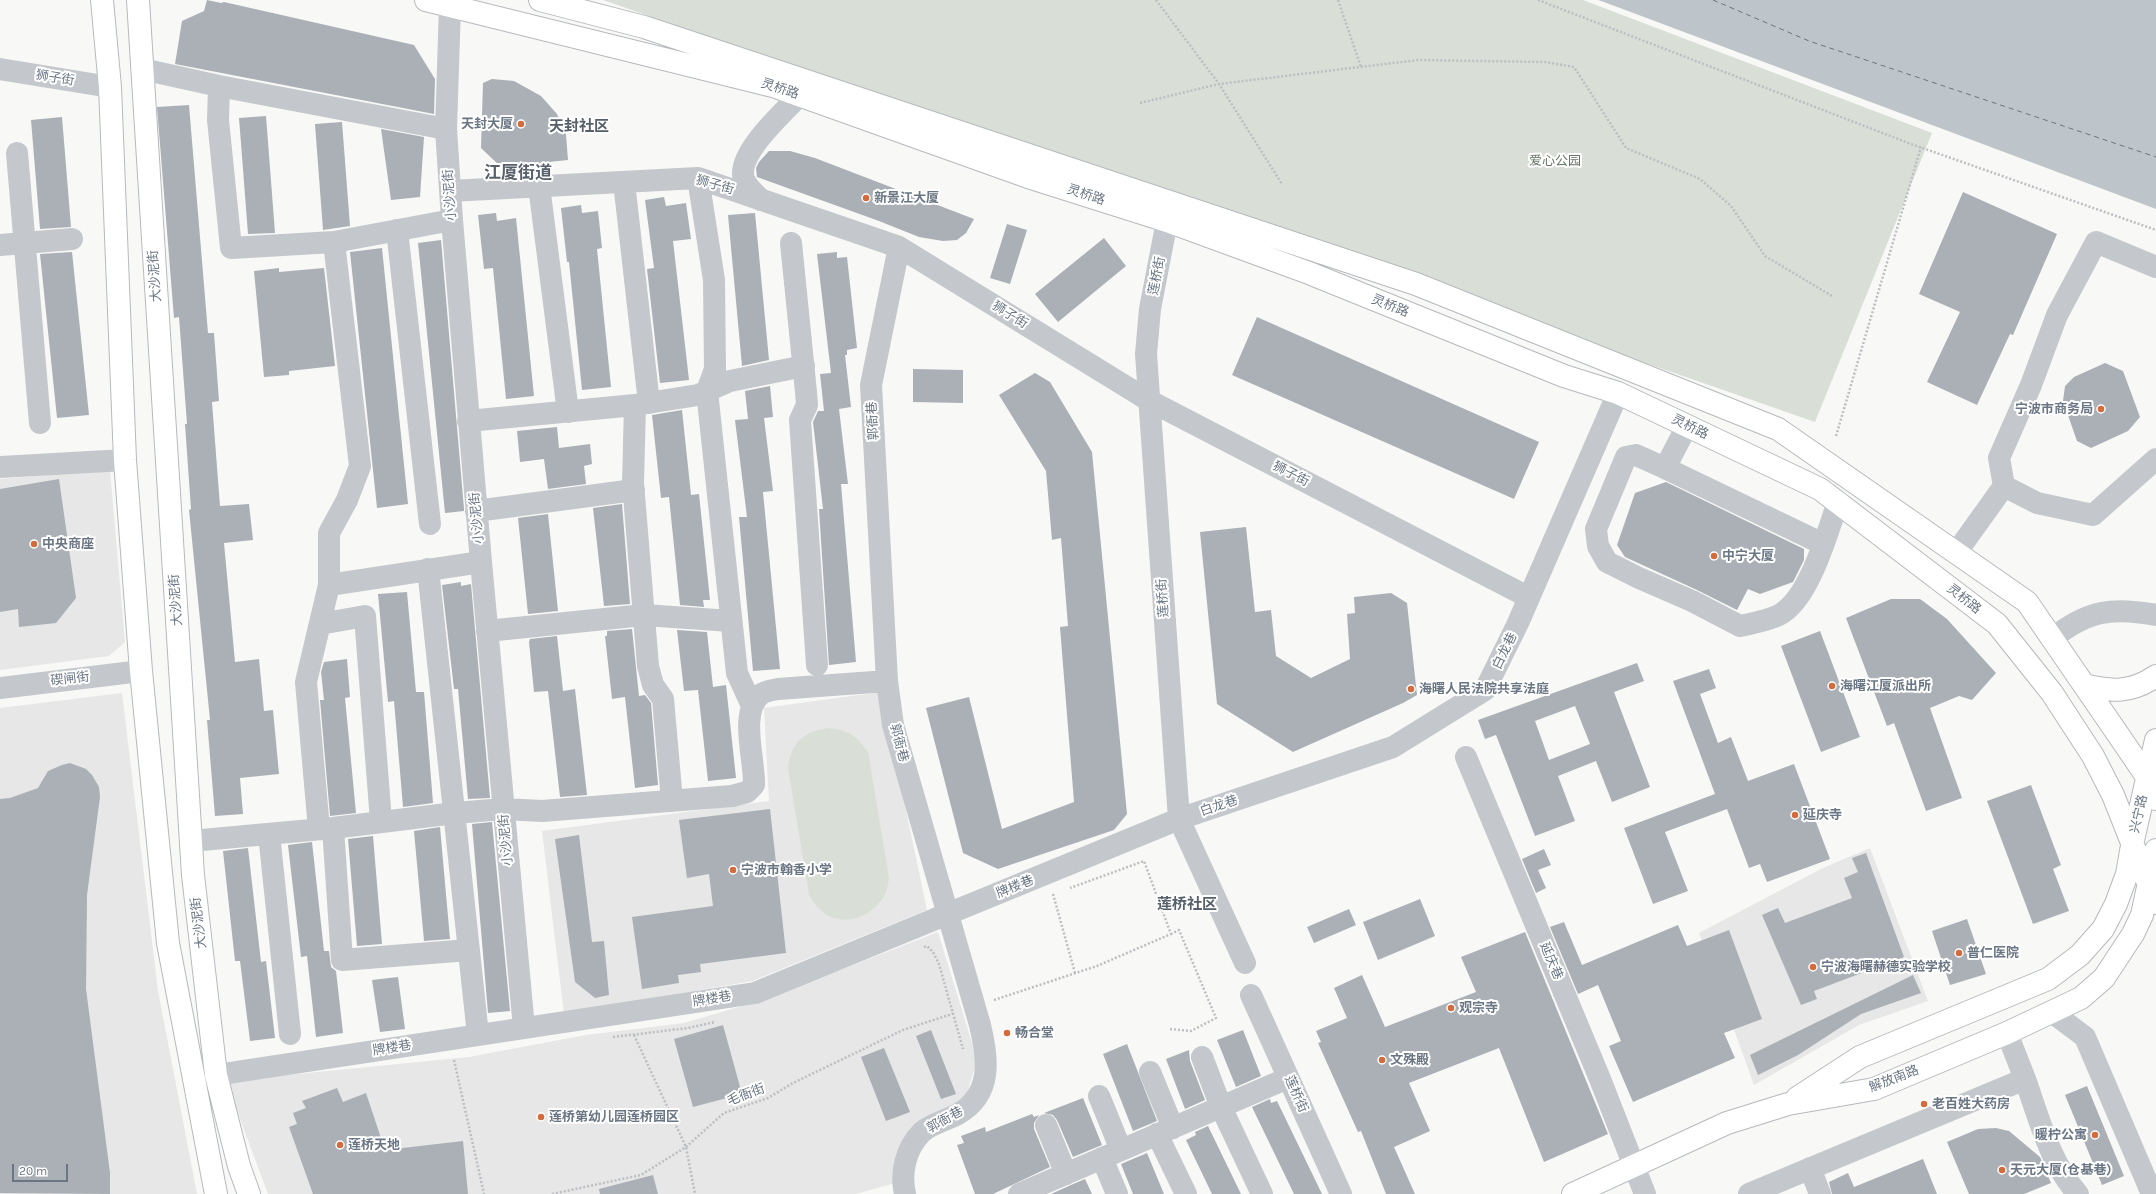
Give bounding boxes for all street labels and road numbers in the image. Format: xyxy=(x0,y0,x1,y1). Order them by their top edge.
street label: 狮子街 xyxy=(35,67,75,89)
street label: 灵桥路 xyxy=(759,76,801,102)
street label: 小沙泥街 xyxy=(440,169,460,221)
street label: 狮子街 xyxy=(694,172,736,198)
street label: 灵桥路 xyxy=(1065,182,1107,208)
street label: 大沙泥街 xyxy=(145,250,165,302)
street label: 莲桥街 xyxy=(1146,255,1168,297)
street label: 灵桥路 xyxy=(1369,291,1411,321)
street label: 狮子街 xyxy=(989,298,1031,332)
street label: 郭衙巷 xyxy=(864,401,882,441)
street label: 灵桥路 xyxy=(1669,411,1711,443)
street label: 狮子街 xyxy=(1270,458,1312,490)
street label: 小沙泥街 xyxy=(467,491,487,545)
street label: 大沙泥街 xyxy=(166,574,186,626)
street label: 莲桥街 xyxy=(1154,578,1172,618)
street label: 灵桥路 xyxy=(1944,581,1984,617)
street label: 白龙巷 xyxy=(1489,630,1521,672)
street label: 碶闸街 xyxy=(50,669,90,689)
street label: 郭衙巷 xyxy=(886,722,912,764)
street label: 白龙巷 xyxy=(1198,792,1240,820)
street label: 兴宁路 xyxy=(2127,793,2151,835)
street label: 小沙泥街 xyxy=(496,813,516,867)
street label: 牌楼巷 xyxy=(994,872,1036,902)
street label: 大沙泥街 xyxy=(188,896,210,950)
street label: 延庆巷 xyxy=(1536,940,1566,982)
street label: 牌楼巷 xyxy=(692,988,732,1010)
street label: 牌楼巷 xyxy=(372,1037,412,1059)
street label: 解放南路 xyxy=(1867,1062,1921,1096)
street label: 莲桥街 xyxy=(1281,1073,1311,1115)
street label: 毛衙街 xyxy=(725,1081,767,1109)
street label: 郭衙巷 xyxy=(924,1104,966,1136)

